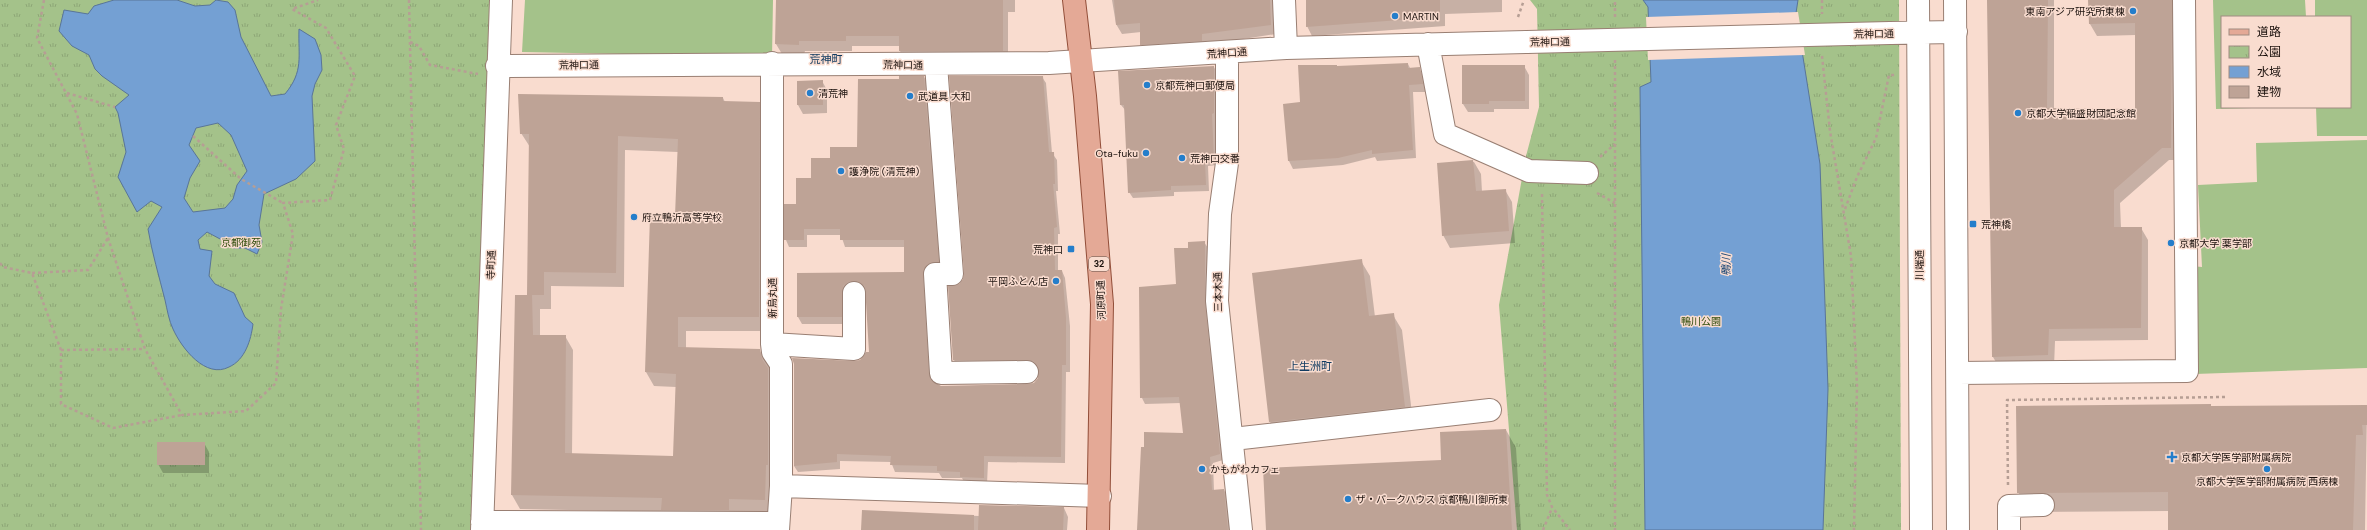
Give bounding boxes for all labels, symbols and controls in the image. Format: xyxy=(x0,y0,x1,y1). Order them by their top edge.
place label: 東南アジア研究所東棟 xyxy=(2025,5,2125,18)
marker: 東南アジア研究所東棟 xyxy=(2128,6,2138,16)
place label: MARTIN xyxy=(1403,10,1439,23)
marker: MARTIN xyxy=(1390,11,1400,21)
legend xyxy=(2221,16,2351,108)
text: 道路 xyxy=(2257,24,2281,40)
street label: 荒神口通 xyxy=(1854,27,1894,41)
street label: 荒神口通 xyxy=(1530,35,1570,49)
text: 公園 xyxy=(2257,44,2281,60)
street label: 荒神口通 xyxy=(1207,45,1247,61)
district label: 荒神町 xyxy=(810,52,843,66)
street label: 荒神口通 xyxy=(559,58,599,72)
street label: 荒神口通 xyxy=(883,58,923,72)
text: 水域 xyxy=(2257,64,2281,80)
place label: 京都荒神口郵便局 xyxy=(1155,79,1235,92)
marker: 京都荒神口郵便局 xyxy=(1142,80,1152,90)
text: 建物 xyxy=(2257,84,2281,100)
place label: 清荒神 xyxy=(818,87,848,100)
marker: 清荒神 xyxy=(805,88,815,98)
place label: 武道具 大和 xyxy=(918,90,971,103)
marker: 武道具 大和 xyxy=(905,91,915,101)
place label: 京都大学稲盛財団記念館 xyxy=(2026,107,2136,120)
marker: 京都大学稲盛財団記念館 xyxy=(2013,108,2023,118)
place label: Ota-fuku xyxy=(1096,147,1138,160)
marker: Ota-fuku xyxy=(1141,148,1151,158)
place label: 荒神口交番 xyxy=(1190,152,1240,165)
marker: 荒神口交番 xyxy=(1177,153,1187,163)
place label: 護浄院 (清荒神) xyxy=(849,165,919,178)
marker: 護浄院 (清荒神) xyxy=(836,166,846,176)
place label: 府立鴨沂高等学校 xyxy=(642,211,722,224)
marker: 府立鴨沂高等学校 xyxy=(629,212,639,222)
place label: 荒神橋 xyxy=(1981,218,2011,231)
marker: 荒神橋 xyxy=(1968,219,1978,229)
park label: 京都御苑 xyxy=(221,236,261,249)
place label: 京都大学 薬学部 xyxy=(2179,237,2252,250)
marker: 京都大学 薬学部 xyxy=(2166,238,2176,248)
place label: 荒神口 xyxy=(1033,243,1063,256)
marker: 荒神口 xyxy=(1066,244,1076,254)
street label: 寺町通 xyxy=(484,250,498,280)
street label: 川端通 xyxy=(1913,250,1926,280)
water label: 鴨川 xyxy=(1719,253,1733,276)
road number: 32 xyxy=(1089,257,1109,271)
street label: 三本木通 xyxy=(1211,272,1225,312)
place label: 平岡ふとん店 xyxy=(988,275,1048,288)
marker: 平岡ふとん店 xyxy=(1051,276,1061,286)
street label: 新烏丸通 xyxy=(766,278,779,318)
street label: 河原町通 xyxy=(1094,280,1108,320)
park label: 鴨川公園 xyxy=(1681,315,1721,328)
district label: 上生洲町 xyxy=(1288,359,1332,373)
marker: 京都大学医学部附属病院 xyxy=(2166,451,2178,463)
place label: 京都大学医学部附属病院 xyxy=(2181,451,2291,464)
place label: かもがわカフェ xyxy=(1210,463,1280,476)
marker: かもがわカフェ xyxy=(1197,464,1207,474)
marker: 京都大学医学部附属病院 西病棟 xyxy=(2262,464,2272,474)
place label: 京都大学医学部附属病院 西病棟 xyxy=(2196,475,2338,488)
place label: ザ・パークハウス 京都鴨川御所東 xyxy=(1356,493,1508,506)
marker: ザ・パークハウス 京都鴨川御所東 xyxy=(1343,494,1353,504)

